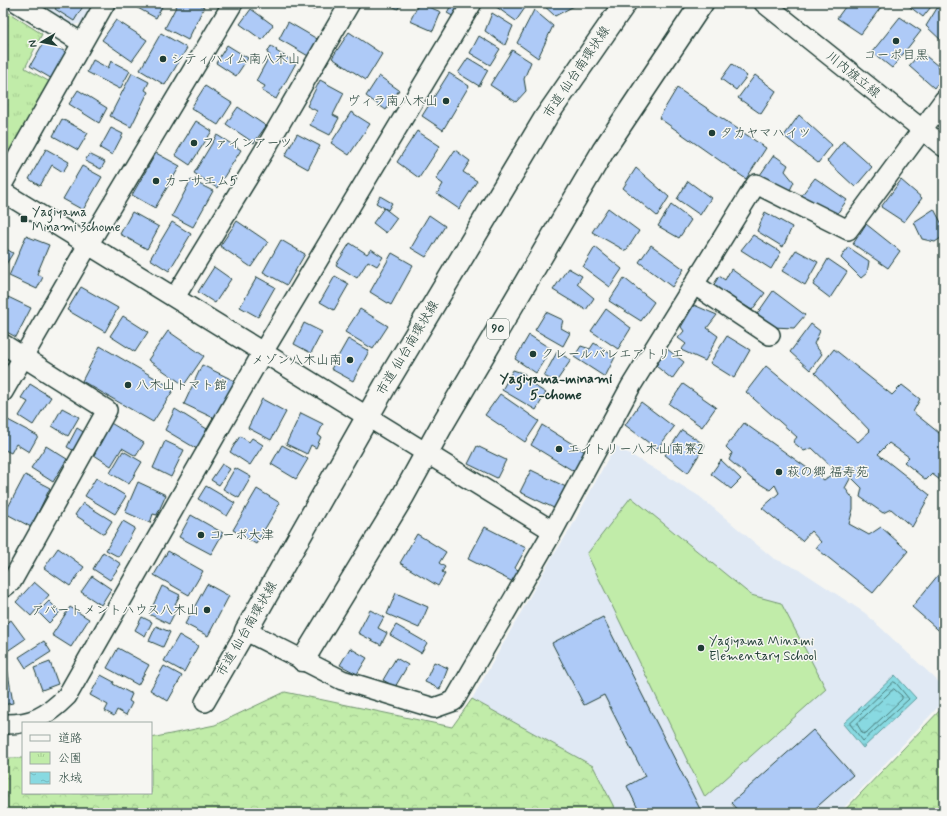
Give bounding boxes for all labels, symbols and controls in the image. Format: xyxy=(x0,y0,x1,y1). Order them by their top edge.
north arrow xyxy=(22,22,62,62)
street label: 市道 仙台南環状線 xyxy=(540,22,615,121)
marker: コーポ目黒 xyxy=(891,36,901,46)
text: N xyxy=(26,39,41,48)
place label: コーポ目黒 xyxy=(863,47,929,64)
street label: 川内旗立線 xyxy=(822,48,884,103)
place label: シティハイム南八木山 xyxy=(171,51,300,68)
marker: シティハイム南八木山 xyxy=(158,54,168,64)
place label: ヴィラ南八木山 xyxy=(347,93,438,110)
marker: ヴィラ南八木山 xyxy=(441,96,451,106)
place label: タカヤマハイツ xyxy=(720,125,811,142)
marker: タカヤマハイツ xyxy=(707,128,717,138)
place label: ファインアーツ xyxy=(202,135,292,152)
marker: ファインアーツ xyxy=(189,138,199,148)
place label: カーサエム5 xyxy=(164,173,238,190)
marker: カーサエム5 xyxy=(151,176,161,186)
place label: Yagiyama Minami 3chome xyxy=(32,204,121,236)
marker: Yagiyama Minami 3chome xyxy=(19,214,29,224)
street label: 市道 仙台南環状線 xyxy=(373,297,443,398)
road number: 90 xyxy=(487,319,509,339)
place label: クレールバレエアトリエ xyxy=(541,346,684,363)
marker: クレールバレエアトリエ xyxy=(528,349,538,359)
place label: メゾン八木山南 xyxy=(251,352,342,369)
marker: メゾン八木山南 xyxy=(345,355,355,365)
district label: Yagiyama-minami 5-chome xyxy=(500,370,612,404)
place label: 八木山トマト館 xyxy=(136,377,227,394)
marker: 八木山トマト館 xyxy=(123,380,133,390)
place label: エイトリー八木山南寮2 xyxy=(567,441,704,458)
marker: エイトリー八木山南寮2 xyxy=(554,444,564,454)
place label: 萩の郷 福寿苑 xyxy=(787,464,869,481)
marker: 萩の郷 福寿苑 xyxy=(774,467,784,477)
place label: コーポ大津 xyxy=(209,527,274,544)
marker: コーポ大津 xyxy=(196,530,206,540)
street label: 市道 仙台南環状線 xyxy=(213,577,282,680)
place label: アパートメントハウス八木山 xyxy=(32,602,199,619)
marker: アパートメントハウス八木山 xyxy=(202,605,212,615)
place label: Yagiyama Minami Elementary School xyxy=(709,633,817,665)
marker: Yagiyama Minami Elementary School xyxy=(696,643,706,653)
legend xyxy=(22,722,152,794)
text: 道路 xyxy=(58,731,82,747)
text: 公園 xyxy=(58,751,82,767)
text: 水域 xyxy=(58,771,82,787)

